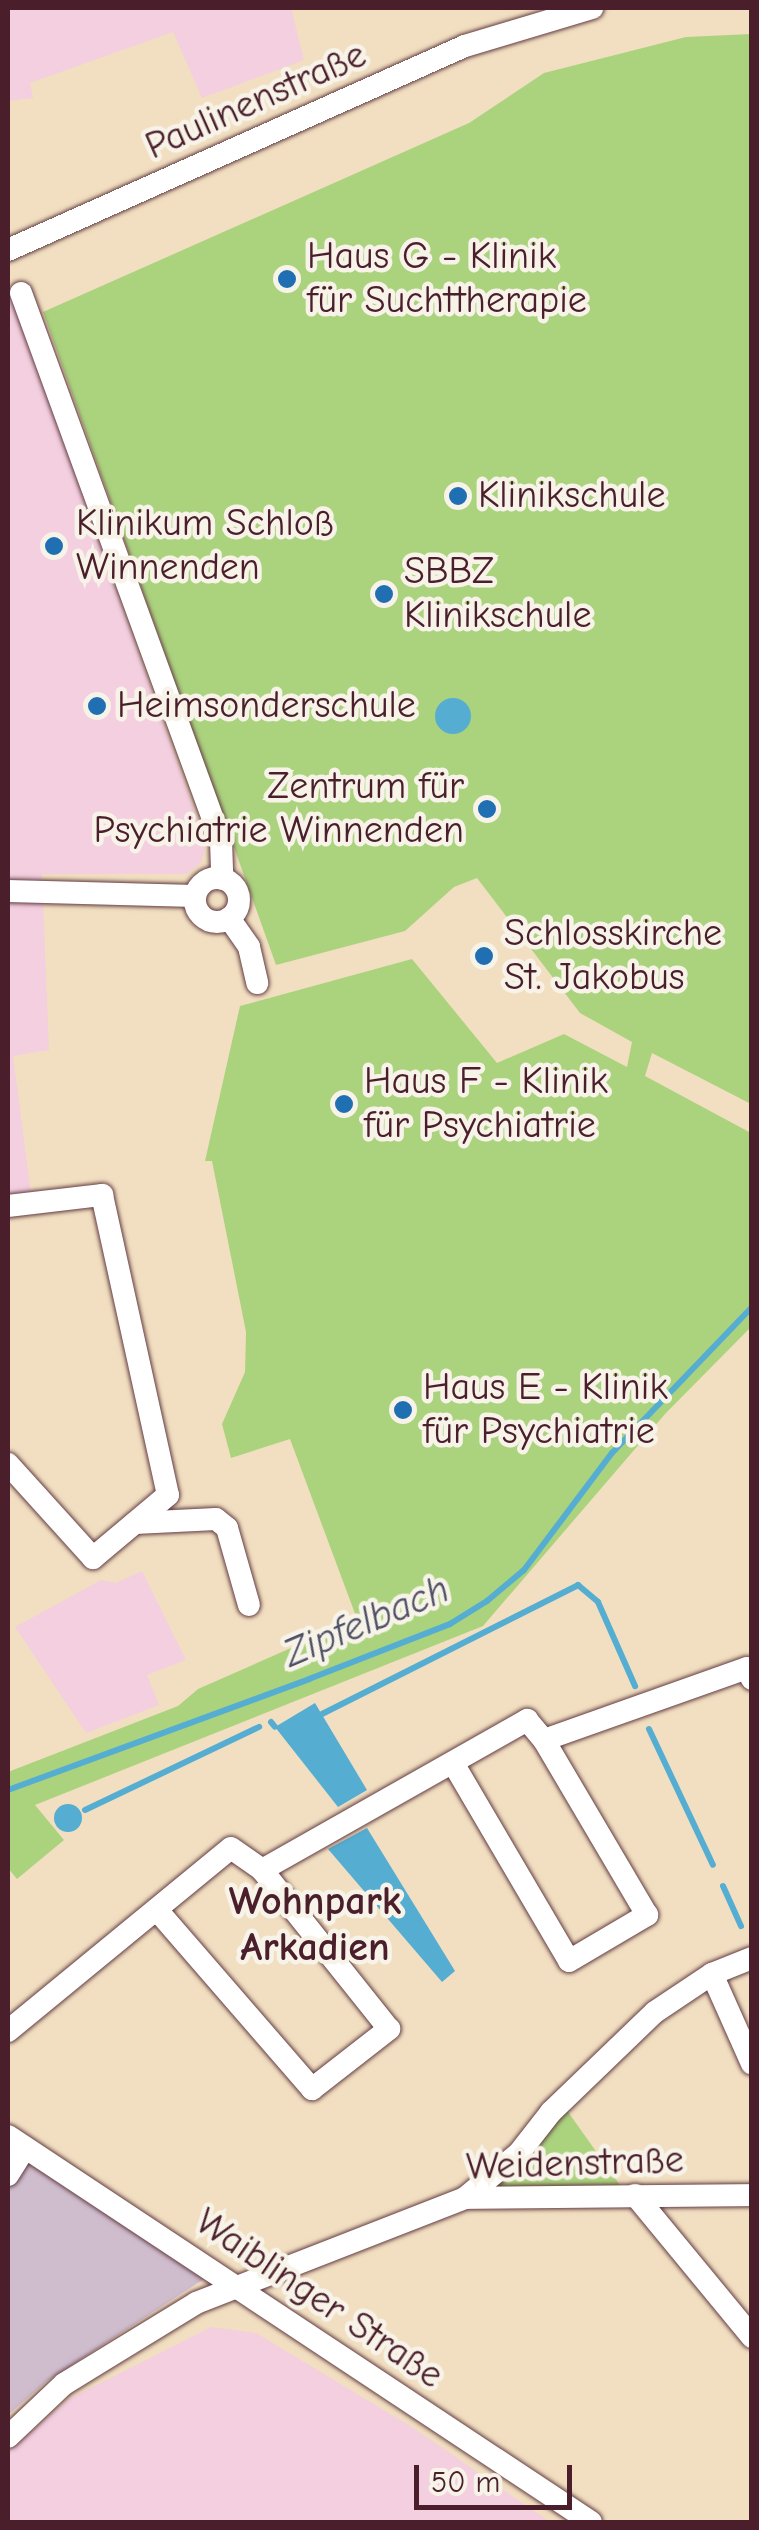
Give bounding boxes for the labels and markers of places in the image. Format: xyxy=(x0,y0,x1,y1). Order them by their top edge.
place label: Haus G - Klinik für Suchttherapie xyxy=(307,234,587,323)
marker: Haus G - Klinik für Suchttherapie xyxy=(276,268,298,290)
place label: Klinikschule xyxy=(478,473,665,519)
marker: Klinikschule xyxy=(447,485,469,507)
place label: Klinikum Schloß Winnenden xyxy=(76,501,334,590)
marker: Klinikum Schloß Winnenden xyxy=(41,533,67,559)
place label: SBBZ Klinikschule xyxy=(404,549,591,638)
marker: SBBZ Klinikschule xyxy=(373,583,395,605)
place label: Heimsonderschule xyxy=(117,683,416,729)
marker: Heimsonderschule xyxy=(86,695,108,717)
place label: Zentrum für Psychiatrie Winnenden xyxy=(93,764,464,854)
marker: Zentrum für Psychiatrie Winnenden xyxy=(474,796,500,822)
place label: Schlosskirche St. Jakobus xyxy=(504,911,722,1001)
marker: Schlosskirche St. Jakobus xyxy=(473,945,495,967)
place label: Haus F - Klinik für Psychiatrie xyxy=(364,1059,608,1148)
marker: Haus F - Klinik für Psychiatrie xyxy=(333,1093,355,1115)
place label: Haus E - Klinik für Psychiatrie xyxy=(423,1365,668,1455)
marker: Haus E - Klinik für Psychiatrie xyxy=(392,1399,414,1421)

